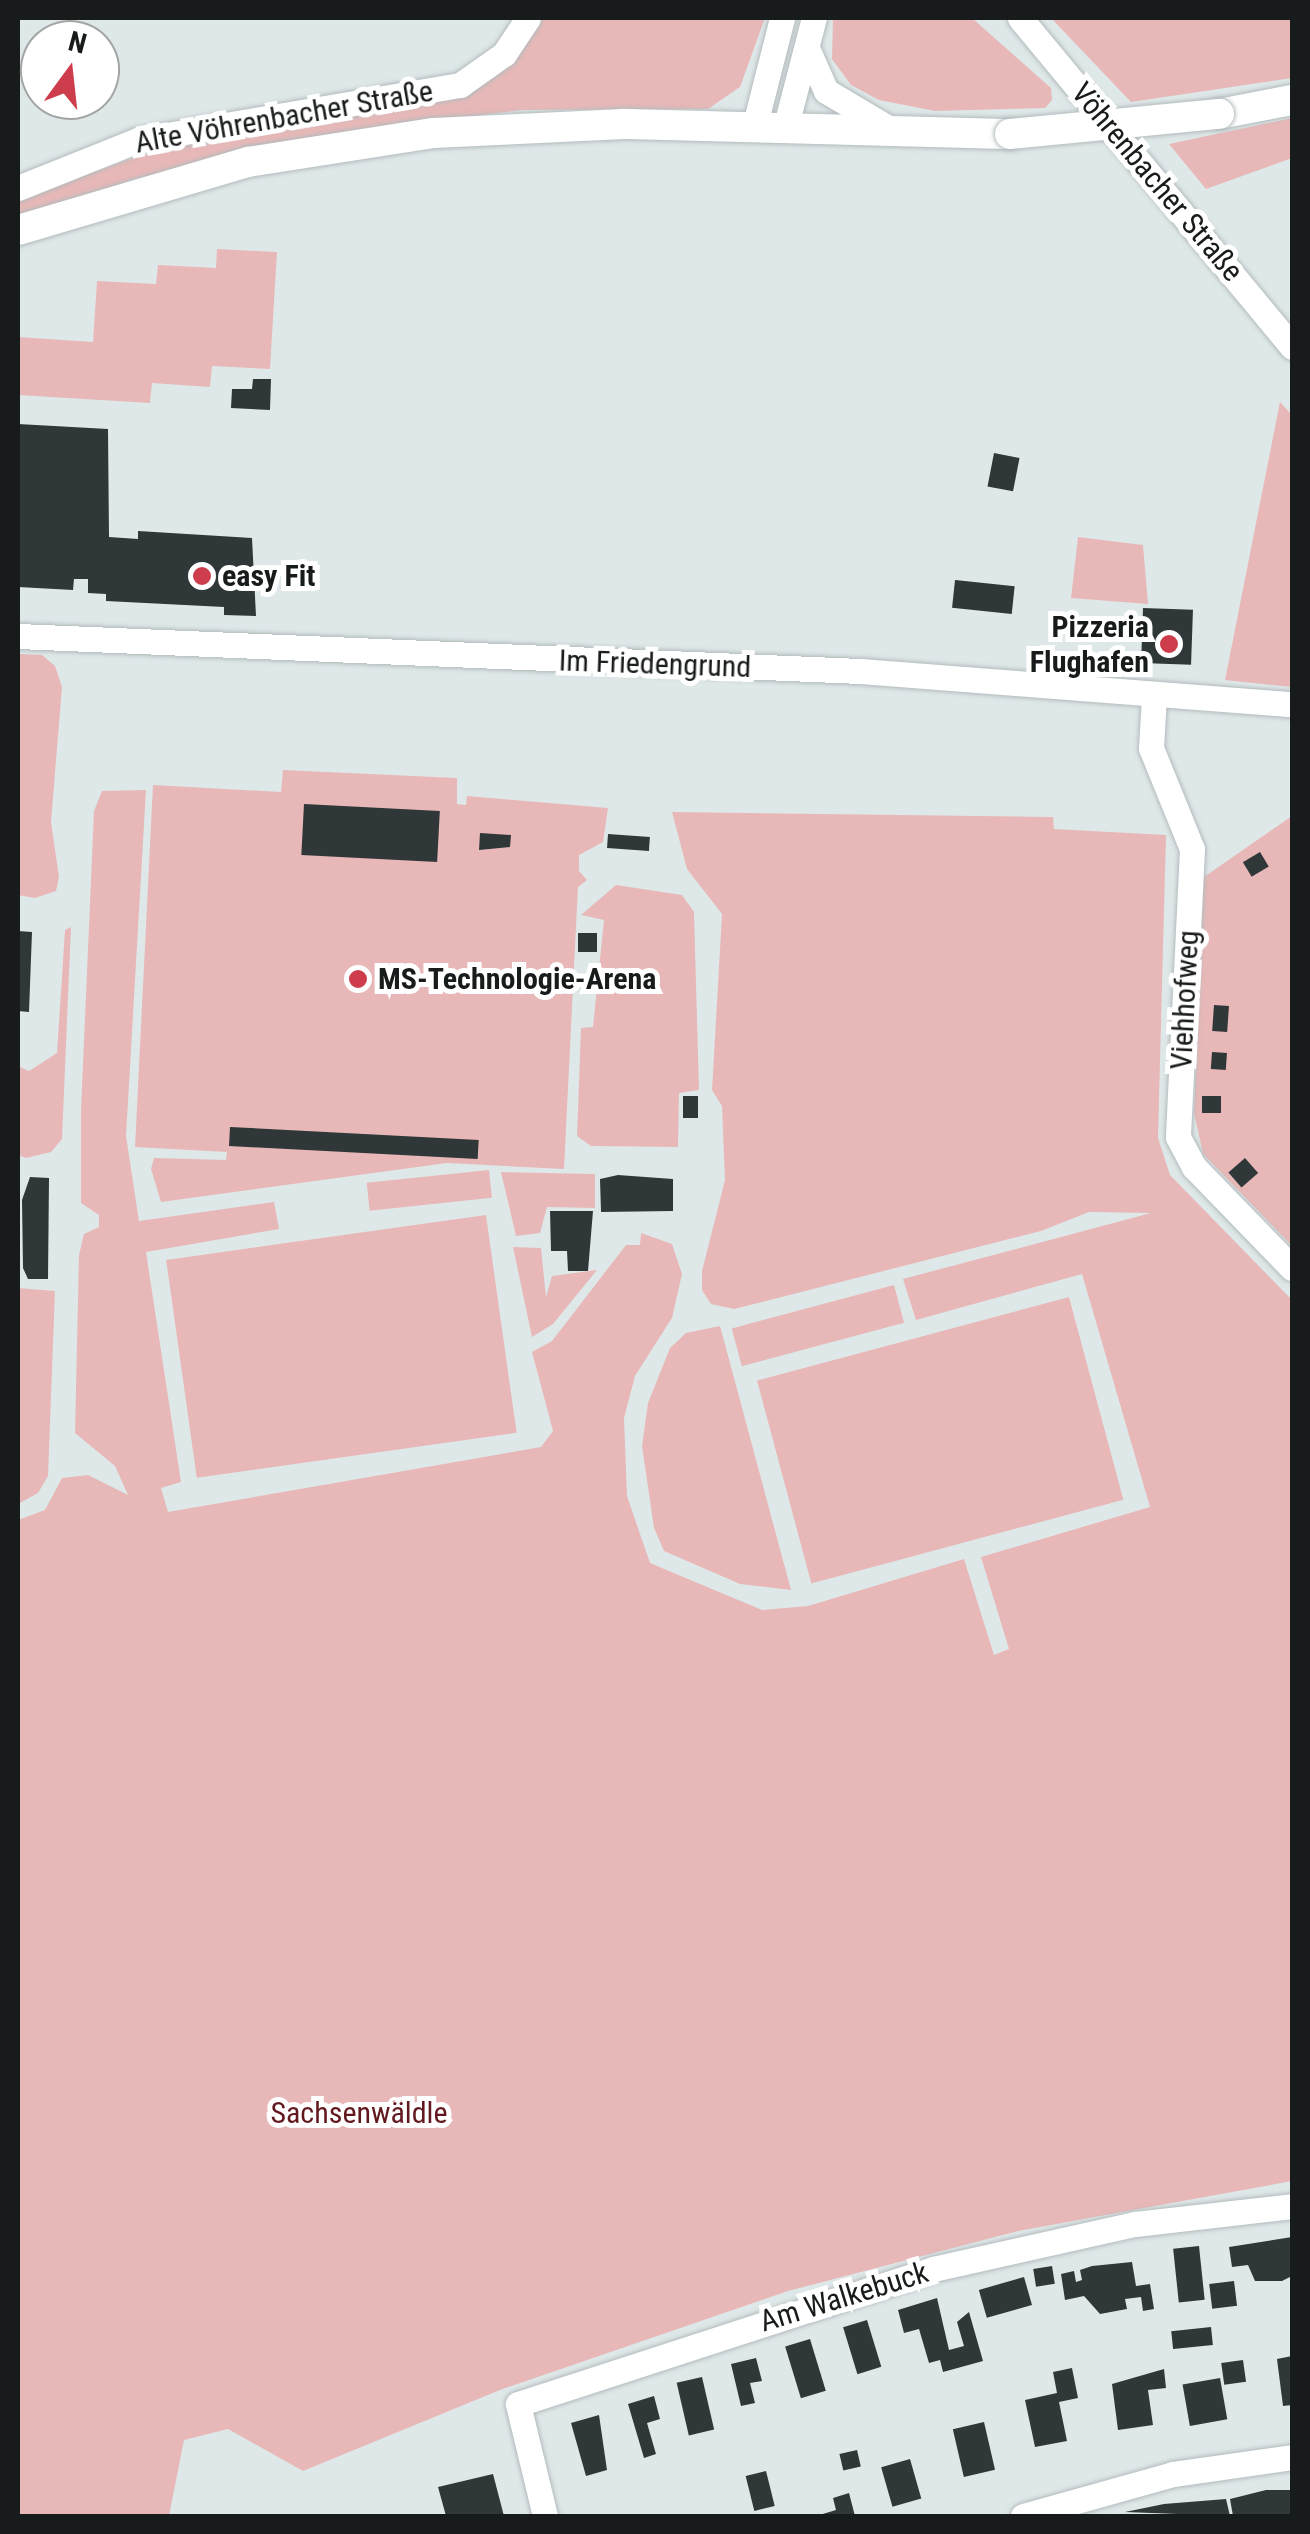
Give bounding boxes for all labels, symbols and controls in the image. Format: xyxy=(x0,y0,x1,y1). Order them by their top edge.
north arrow xyxy=(20,20,120,120)
text: N xyxy=(65,24,90,61)
street label: Alte Vöhrenbacher Straße xyxy=(132,73,436,161)
street label: Vöhrenbacher Straße xyxy=(1064,76,1250,288)
place label: easy Fit xyxy=(222,558,315,594)
marker: easy Fit xyxy=(191,565,213,587)
place label: Pizzeria Flughafen xyxy=(1030,609,1149,680)
marker: Pizzeria Flughafen xyxy=(1158,633,1180,655)
street label: Im Friedengrund xyxy=(558,643,752,685)
street label: Viehhofweg xyxy=(1163,929,1207,1071)
place label: MS-Technologie-Arena xyxy=(378,961,656,997)
marker: MS-Technologie-Arena xyxy=(347,968,369,990)
park label: Sachsenwäldle xyxy=(270,2095,448,2131)
street label: Am Walkebuck xyxy=(755,2254,933,2340)

